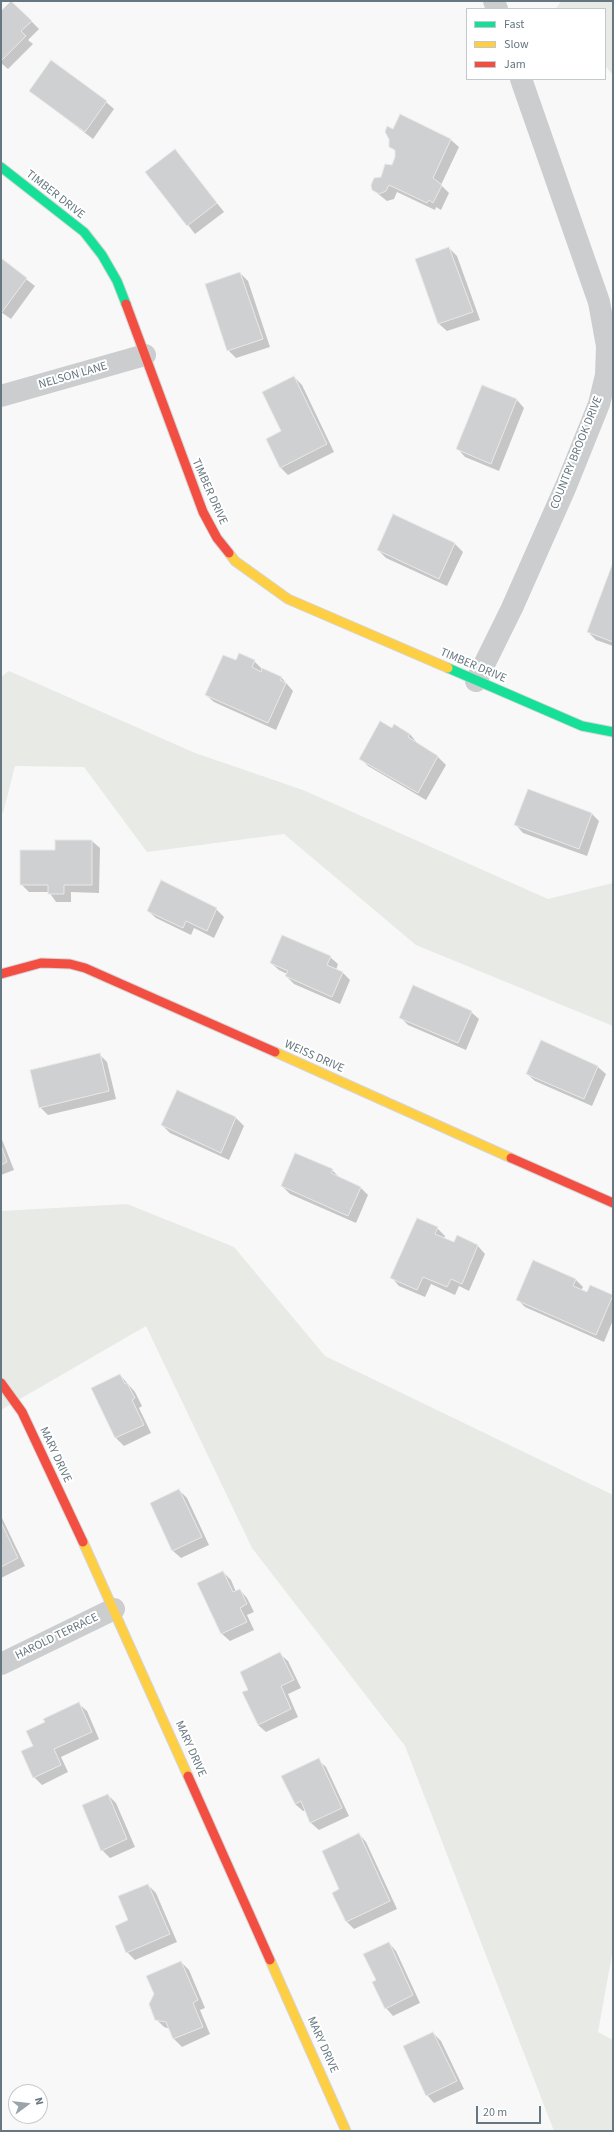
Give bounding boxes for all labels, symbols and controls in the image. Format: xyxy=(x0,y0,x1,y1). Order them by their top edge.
legend xyxy=(466,8,606,80)
text: Fast xyxy=(504,16,524,33)
text: Slow xyxy=(504,36,529,53)
text: Jam xyxy=(504,56,526,73)
street label: TIMBER DRIVE xyxy=(23,168,87,222)
street label: NELSON LANE xyxy=(37,359,109,393)
street label: COUNTRY BROOK DRIVE xyxy=(548,394,606,512)
street label: TIMBER DRIVE xyxy=(188,457,230,527)
street label: TIMBER DRIVE xyxy=(438,646,508,686)
street label: WEISS DRIVE xyxy=(282,1037,346,1077)
street label: MARY DRIVE xyxy=(36,1425,74,1485)
street label: HAROLD TERRACE xyxy=(13,1611,101,1663)
street label: MARY DRIVE xyxy=(171,1719,209,1779)
street label: MARY DRIVE xyxy=(303,2015,341,2075)
north arrow xyxy=(8,2084,48,2124)
text: N xyxy=(31,2096,47,2106)
scale bar xyxy=(478,2098,543,2124)
text: 20 m xyxy=(483,2104,507,2121)

